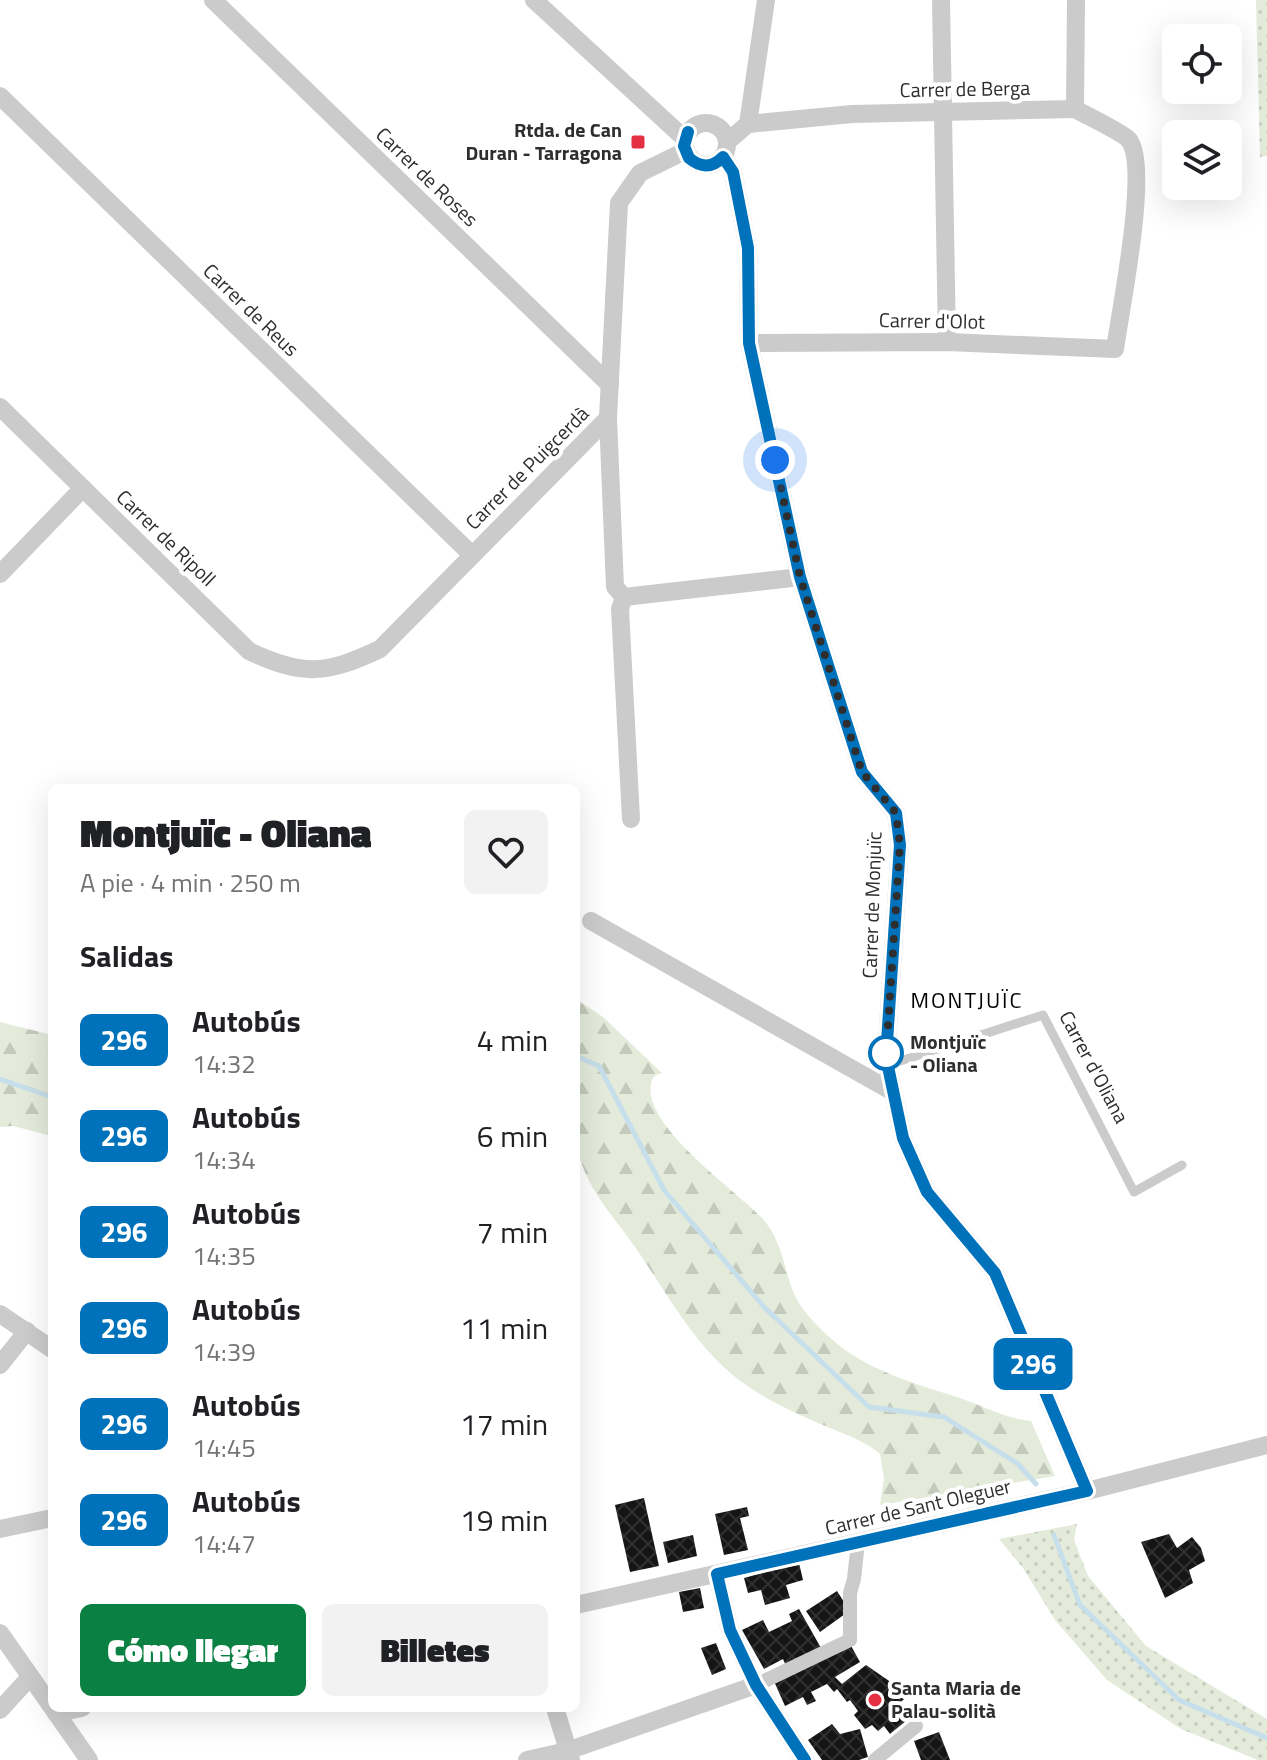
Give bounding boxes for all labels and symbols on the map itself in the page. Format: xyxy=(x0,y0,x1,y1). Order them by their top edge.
street label: Carrer de Berga xyxy=(899,72,1031,105)
place label: Rtda. de Can Duran - Tarragona xyxy=(466,114,622,168)
street label: Carrer de Roses xyxy=(369,119,486,234)
marker: Rtda. de Can Duran - Tarragona xyxy=(629,133,647,151)
street label: Carrer de Reus xyxy=(196,256,306,364)
street label: Carrer d'Olot xyxy=(879,304,985,337)
street label: Carrer de Puigcerdà xyxy=(458,399,596,537)
your location xyxy=(755,440,795,480)
street label: Carrer de Ripoll xyxy=(110,482,223,593)
street label: Carrer de Monjuïc xyxy=(853,831,890,979)
district label: MONTJUÏC xyxy=(911,983,1023,1017)
street label: Carrer d'Oliana xyxy=(1052,1005,1137,1129)
place label: Montjuïc - Oliana xyxy=(910,1026,986,1080)
marker: Montjuïc - Oliana xyxy=(869,1036,903,1070)
line badge: 296 xyxy=(987,1338,1079,1390)
street label: Carrer de Sant Oleguer xyxy=(822,1470,1014,1543)
place label: Santa Maria de Palau-solità xyxy=(891,1672,1021,1726)
marker: Santa Maria de Palau-solità xyxy=(866,1691,884,1709)

